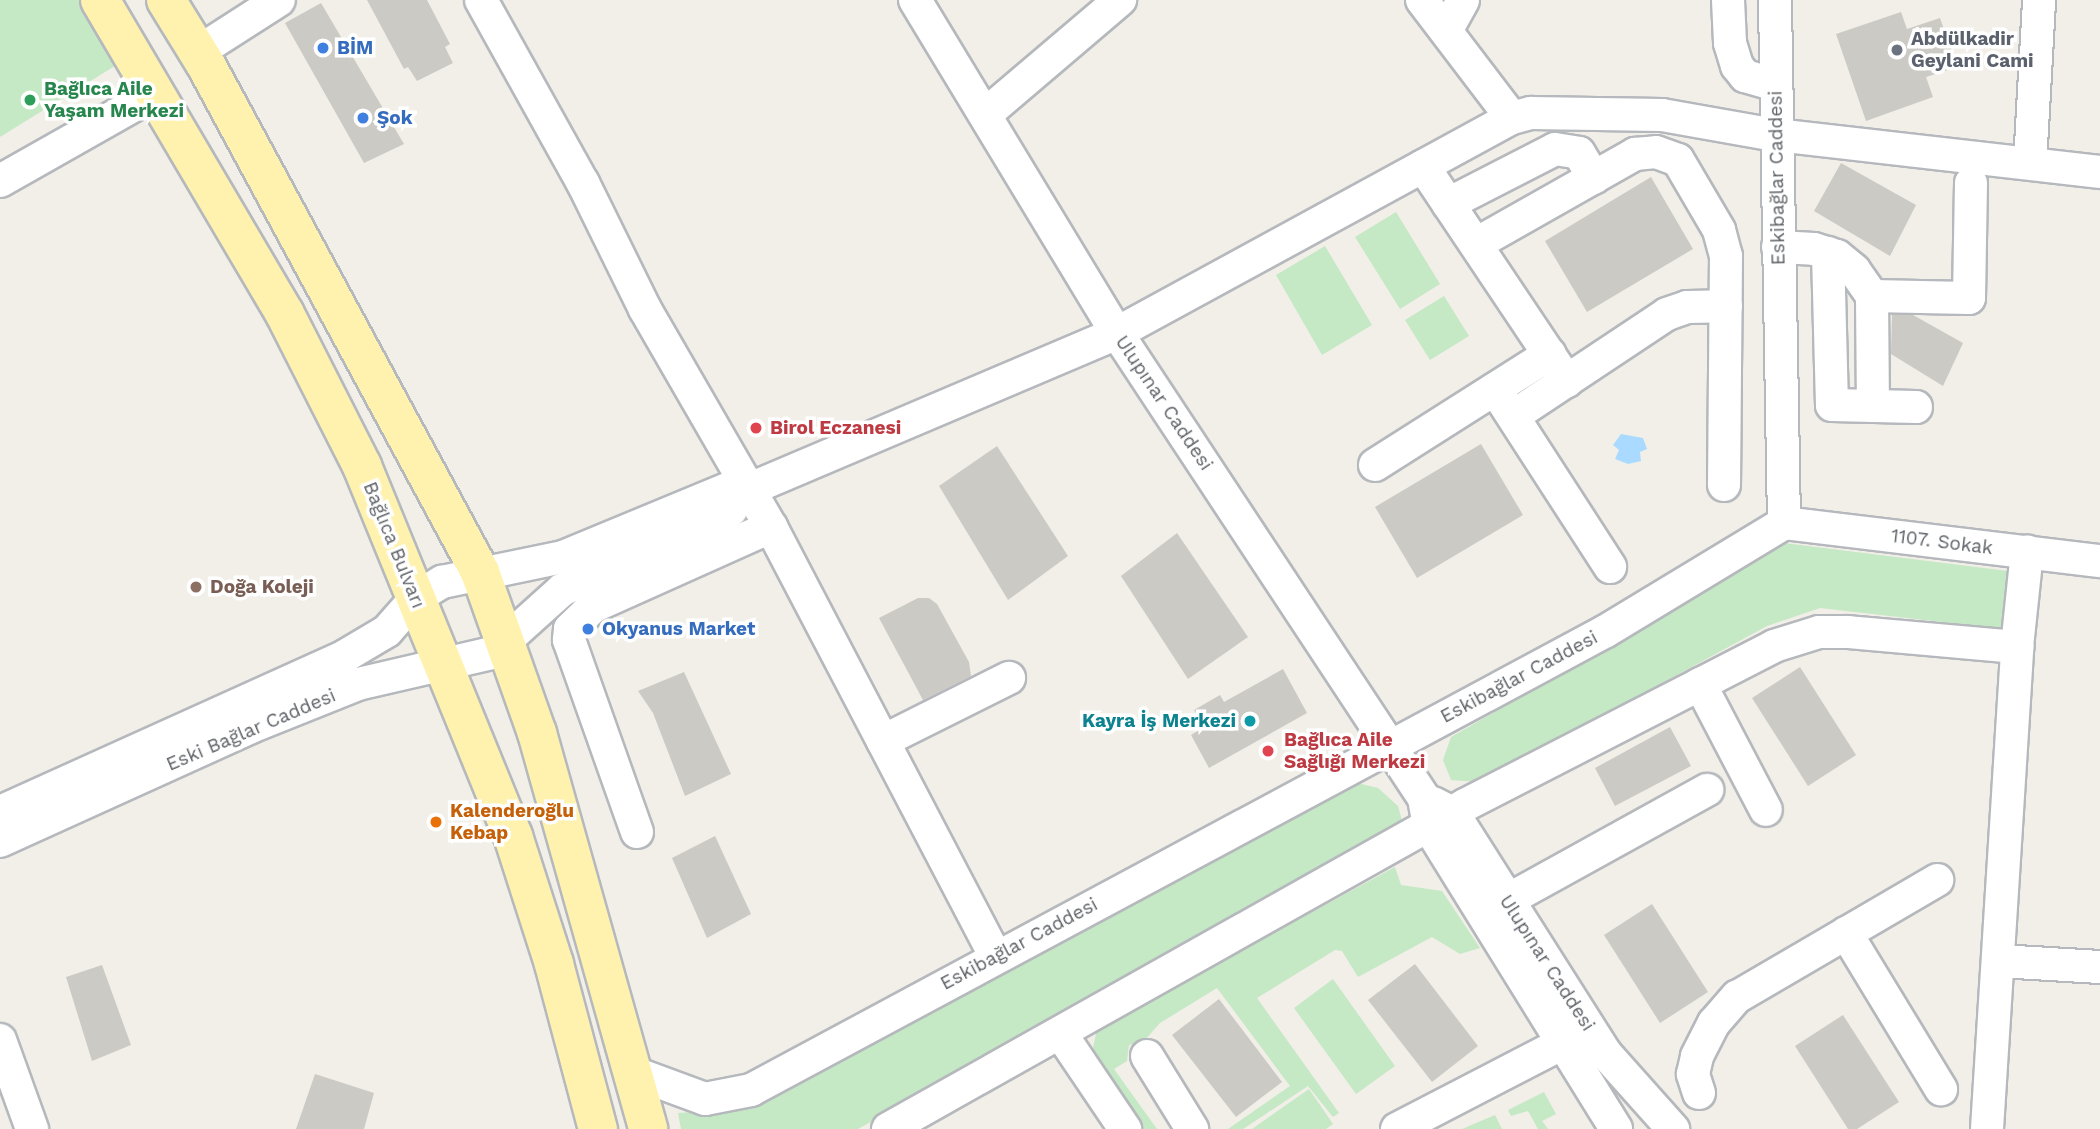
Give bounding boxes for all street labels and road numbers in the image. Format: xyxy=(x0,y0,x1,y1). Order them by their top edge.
street label: Eskibağlar Caddesi xyxy=(1764,90,1790,266)
street label: Ulupınar Caddesi xyxy=(1110,331,1218,475)
street label: Bağlıca Bulvarı xyxy=(358,478,430,612)
street label: 1107. Sokak xyxy=(1890,524,1994,560)
street label: Eskibağlar Caddesi xyxy=(1436,626,1602,728)
street label: Eski Bağlar Caddesi xyxy=(163,684,339,776)
street label: Ulupınar Caddesi xyxy=(1494,890,1600,1036)
street label: Eskibağlar Caddesi xyxy=(936,893,1102,995)

